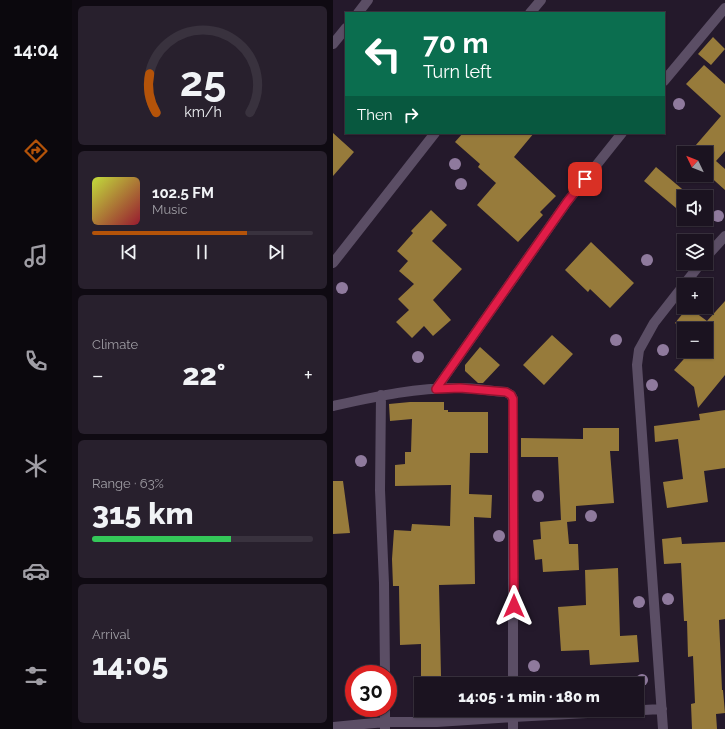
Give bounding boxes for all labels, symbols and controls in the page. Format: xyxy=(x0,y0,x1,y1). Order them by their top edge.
text: 70 m xyxy=(423,27,489,60)
icon: left xyxy=(357,28,409,80)
text: 14:04 xyxy=(14,39,58,60)
text: 25 xyxy=(179,57,226,106)
text: Turn left xyxy=(423,61,492,82)
text: km/h xyxy=(184,104,221,120)
icon: right xyxy=(400,104,422,126)
text: Then xyxy=(357,106,392,124)
icon: directions xyxy=(22,137,50,165)
north arrow xyxy=(677,146,713,182)
map controls xyxy=(677,146,713,358)
pin xyxy=(568,162,602,196)
icon: arrive xyxy=(574,168,596,190)
text: 102.5 FM xyxy=(152,184,214,202)
button: sound xyxy=(677,190,713,226)
text: Music xyxy=(152,202,187,217)
button: layers xyxy=(677,234,713,270)
icon: previous xyxy=(118,241,140,263)
icon: pause xyxy=(191,241,213,263)
icon: next xyxy=(265,241,287,263)
icon: music xyxy=(22,242,50,270)
button: + xyxy=(677,278,713,314)
button: − xyxy=(677,322,713,358)
text: Climate xyxy=(92,337,138,352)
icon: phone xyxy=(22,347,50,375)
text: 22° xyxy=(182,357,226,392)
text: − xyxy=(92,362,104,388)
text: + xyxy=(304,362,313,388)
icon: climate xyxy=(22,452,50,480)
text: Range · 63% xyxy=(92,476,164,491)
text: 315 km xyxy=(92,496,193,531)
icon: car xyxy=(22,557,50,585)
position arrow xyxy=(493,585,535,627)
text: Arrival xyxy=(92,627,130,642)
text: 14:05 xyxy=(92,647,168,682)
icon: filters xyxy=(22,662,50,690)
speed limit sign: 30 xyxy=(345,665,397,717)
text: 14:05 · 1 min · 180 m xyxy=(458,688,600,706)

